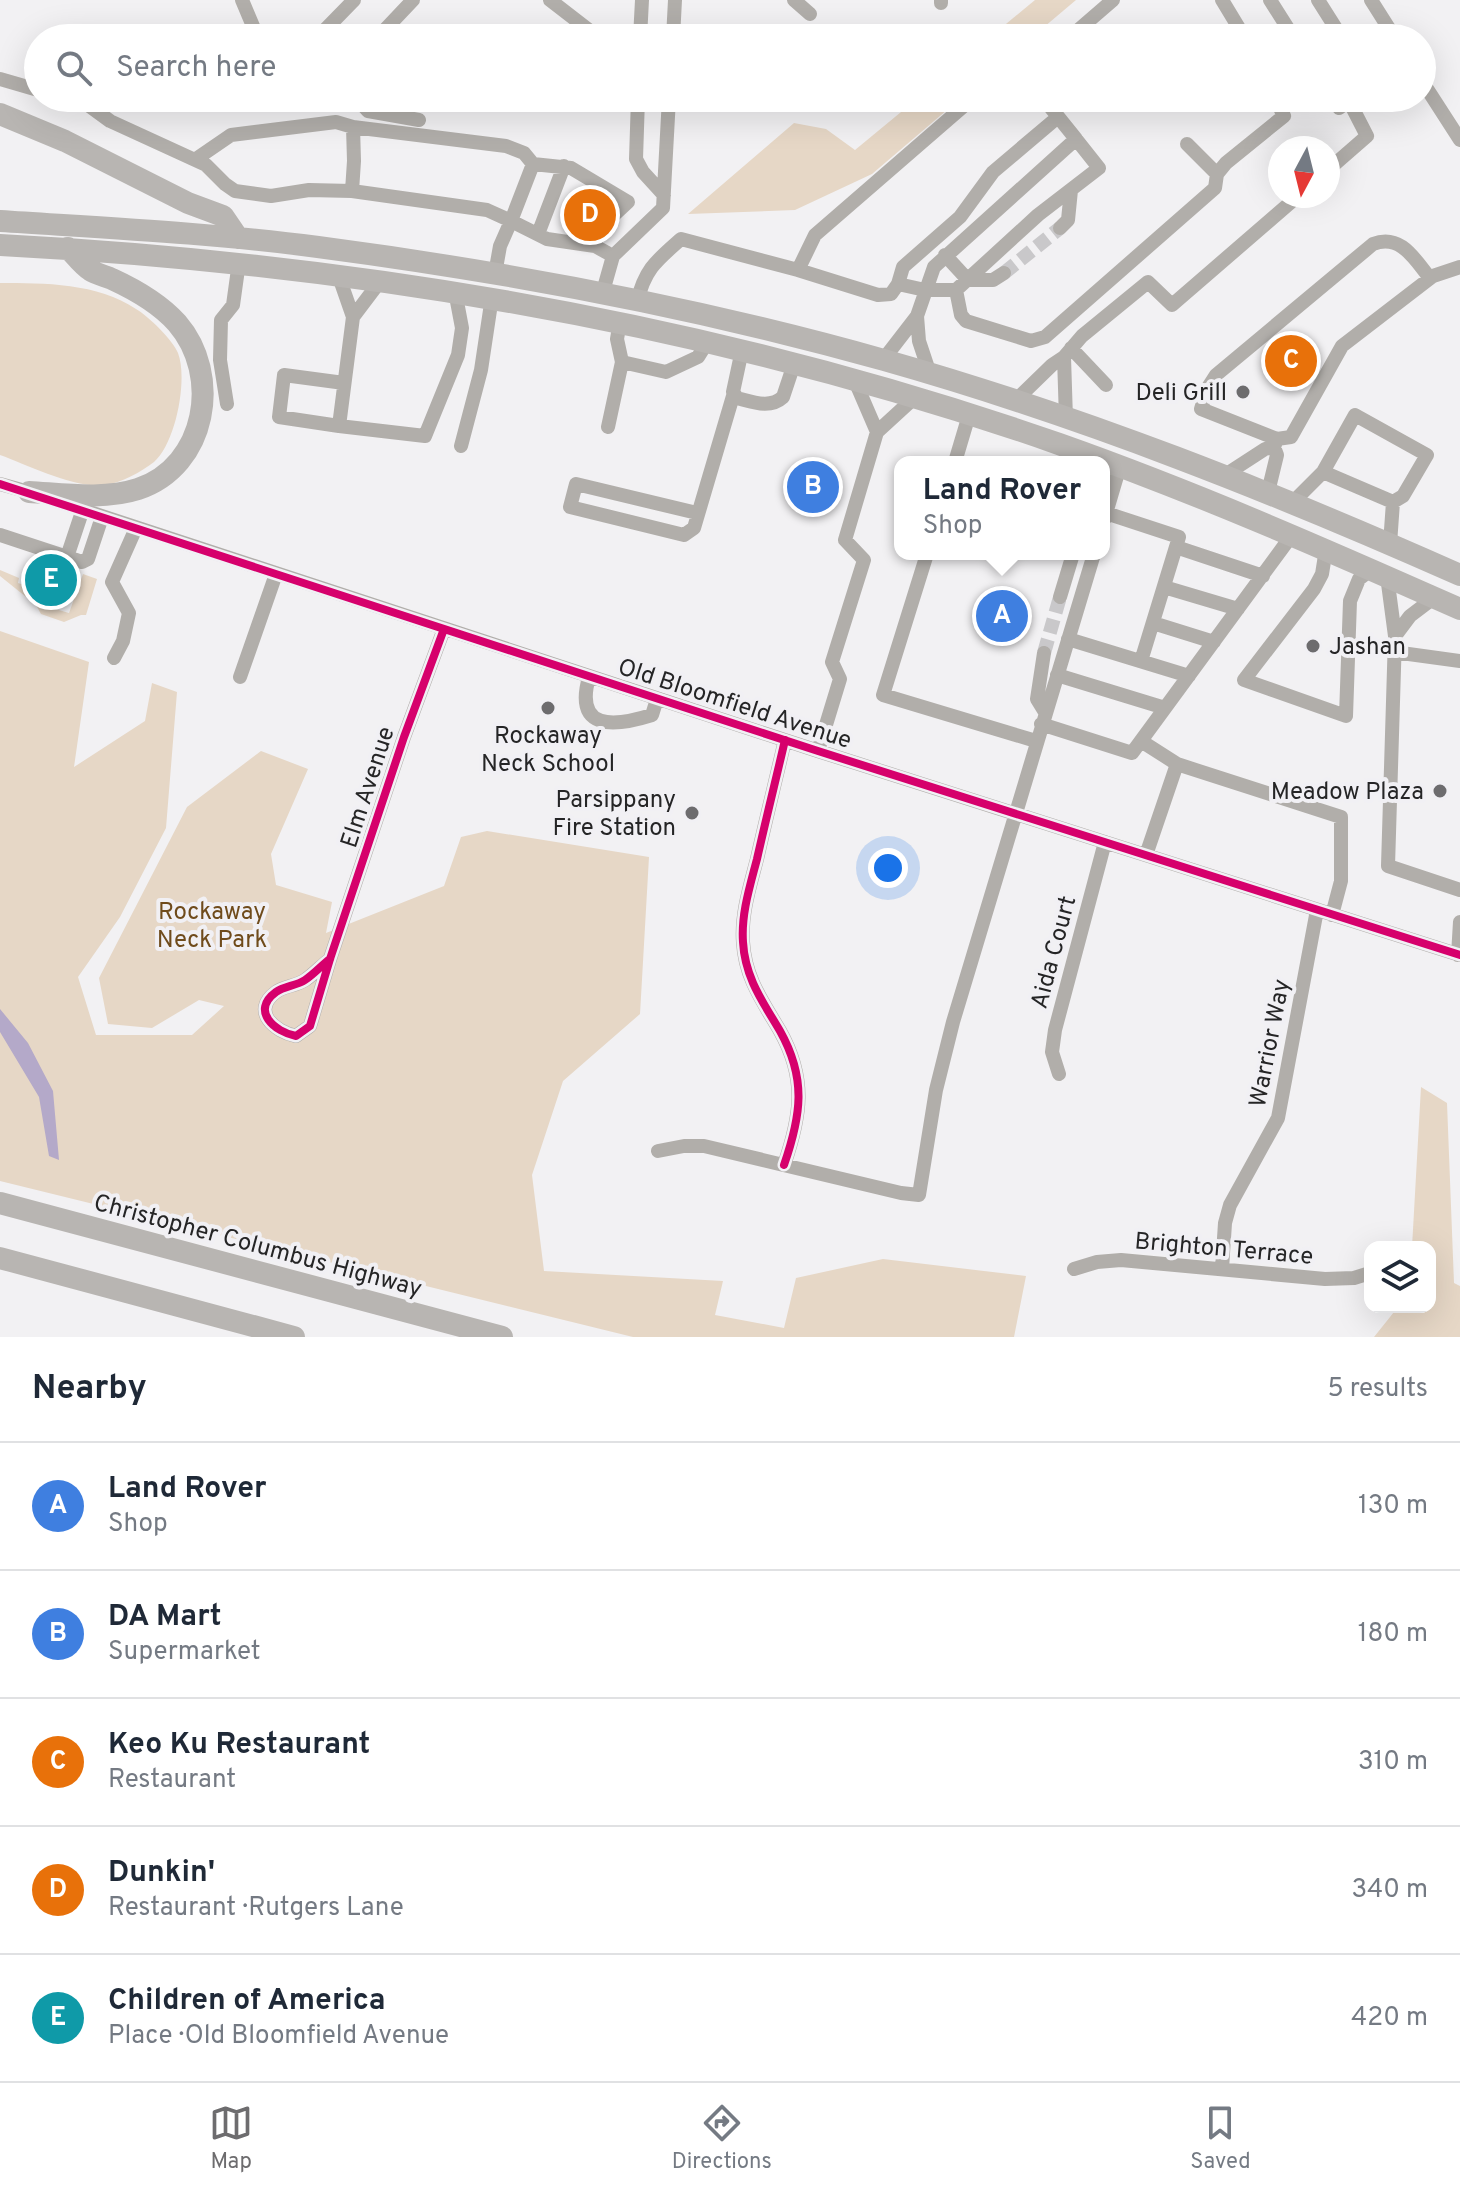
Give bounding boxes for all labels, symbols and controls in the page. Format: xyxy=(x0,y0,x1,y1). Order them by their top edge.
search box xyxy=(24,24,1436,112)
icon: search xyxy=(52,46,96,90)
text: Search here xyxy=(116,50,276,87)
north arrow xyxy=(1268,136,1340,208)
pin: D xyxy=(564,185,616,245)
pin: C xyxy=(1265,331,1317,391)
place label: Deli Grill xyxy=(1136,379,1227,409)
marker: Deli Grill xyxy=(1234,383,1252,401)
popup xyxy=(894,456,1110,560)
pin: B xyxy=(787,457,839,517)
text: Land Rover xyxy=(923,473,1081,510)
text: Shop xyxy=(923,510,982,543)
pin: E xyxy=(25,550,77,610)
pin: A xyxy=(976,586,1028,646)
place label: Jashan xyxy=(1329,633,1406,663)
marker: Jashan xyxy=(1304,637,1322,655)
street label: Old Bloomfield Avenue xyxy=(614,653,855,757)
marker: Rockaway Neck School xyxy=(539,699,557,717)
place label: Rockaway Neck School xyxy=(481,722,615,780)
street label: Elm Avenue xyxy=(335,723,403,852)
place label: Meadow Plaza xyxy=(1271,778,1424,808)
marker: Meadow Plaza xyxy=(1431,782,1449,800)
place label: Parsippany Fire Station xyxy=(552,786,676,844)
marker: Parsippany Fire Station xyxy=(683,804,701,822)
your location xyxy=(868,848,908,888)
street label: Aida Court xyxy=(1025,893,1084,1012)
park label: Rockaway Neck Park xyxy=(157,898,267,956)
street label: Warrior Way xyxy=(1244,977,1298,1110)
street label: Christopher Columbus Highway xyxy=(90,1189,425,1305)
street label: Brighton Terrace xyxy=(1133,1227,1314,1273)
map controls xyxy=(1364,1241,1436,1313)
button: layers xyxy=(1364,1241,1436,1313)
text: Nearby xyxy=(32,1368,147,1411)
text: 5 results xyxy=(1327,1373,1428,1406)
text: Land Rover xyxy=(108,1471,267,1508)
text: A xyxy=(49,1490,67,1523)
text: 130 m xyxy=(1358,1490,1428,1523)
text: Shop xyxy=(108,1508,168,1541)
text: DA Mart xyxy=(108,1599,222,1636)
text: B xyxy=(49,1618,67,1651)
text: 180 m xyxy=(1358,1618,1428,1651)
text: Supermarket xyxy=(108,1636,260,1669)
text: Keo Ku Restaurant xyxy=(108,1727,370,1764)
text: C xyxy=(50,1746,66,1779)
text: 310 m xyxy=(1358,1746,1428,1779)
text: Restaurant xyxy=(108,1764,236,1797)
text: Dunkin' xyxy=(108,1855,215,1892)
text: D xyxy=(49,1874,67,1907)
text: 340 m xyxy=(1351,1874,1428,1907)
text: Restaurant · Rutgers Lane xyxy=(108,1892,404,1925)
text: Children of America xyxy=(108,1983,386,2020)
text: E xyxy=(50,2002,66,2035)
text: 420 m xyxy=(1351,2002,1428,2035)
text: Place · Old Bloomfield Avenue xyxy=(108,2020,449,2053)
tab: Map xyxy=(209,2101,253,2176)
tab: Directions xyxy=(672,2101,772,2176)
tab: Saved xyxy=(1190,2101,1251,2176)

